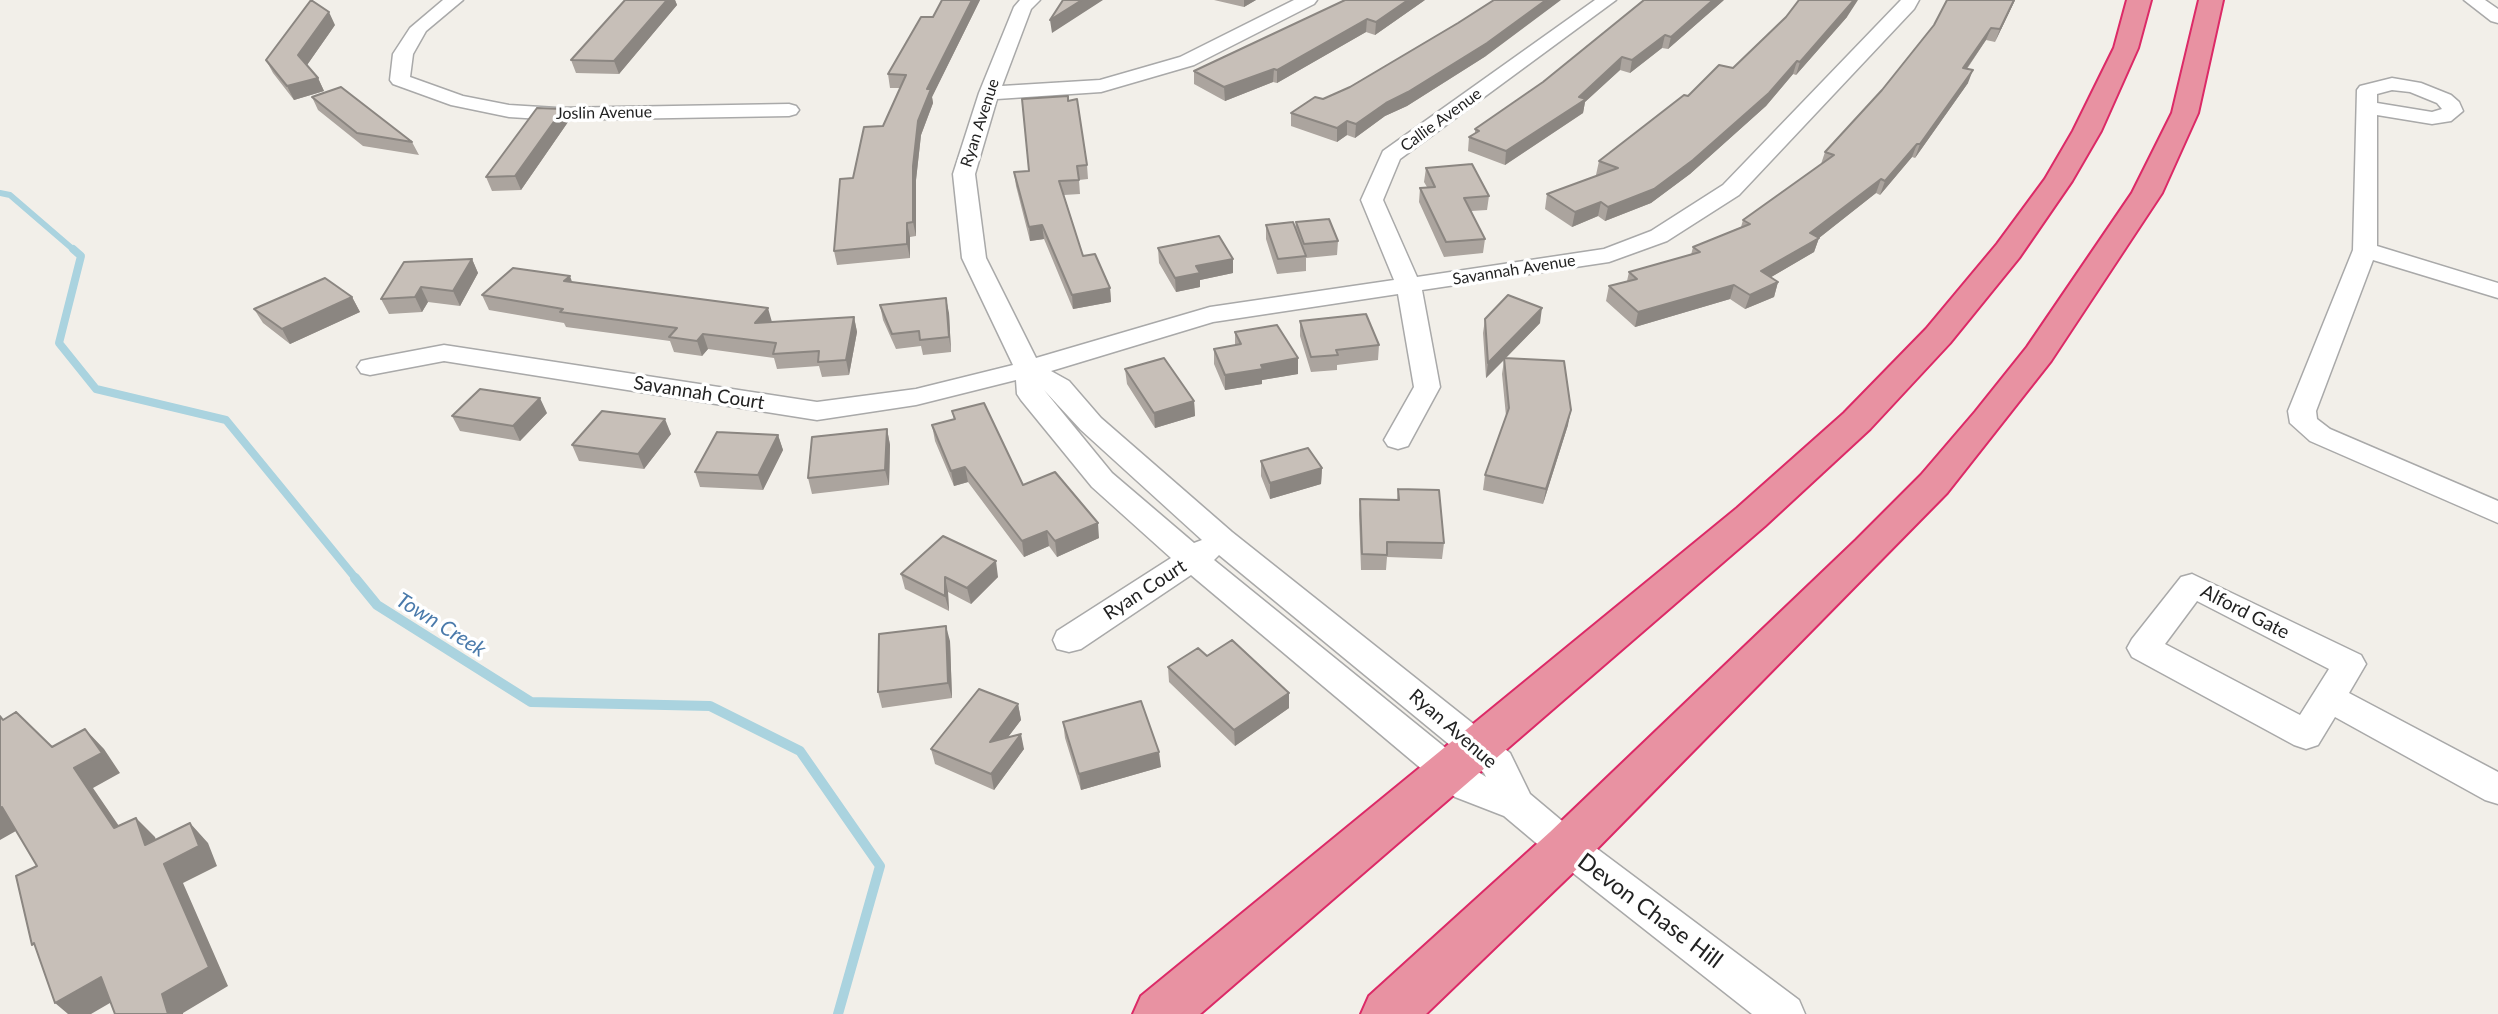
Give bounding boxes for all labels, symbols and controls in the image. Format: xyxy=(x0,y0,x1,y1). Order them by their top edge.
street label: Ryan Avenue xyxy=(957,76,1003,170)
street label: Callie Avenue xyxy=(1397,84,1485,156)
street label: Joslin Avenue xyxy=(556,103,652,123)
street label: Savannah Avenue xyxy=(1451,251,1577,289)
street label: Savannah Court xyxy=(632,371,766,415)
street label: Ryan Court xyxy=(1100,555,1190,625)
street label: Alford Gate xyxy=(2197,580,2293,644)
water label: Town Creek xyxy=(392,588,490,662)
street label: Ryan Avenue xyxy=(1404,685,1502,773)
street label: Devon Chase Hill xyxy=(1572,848,1728,974)

